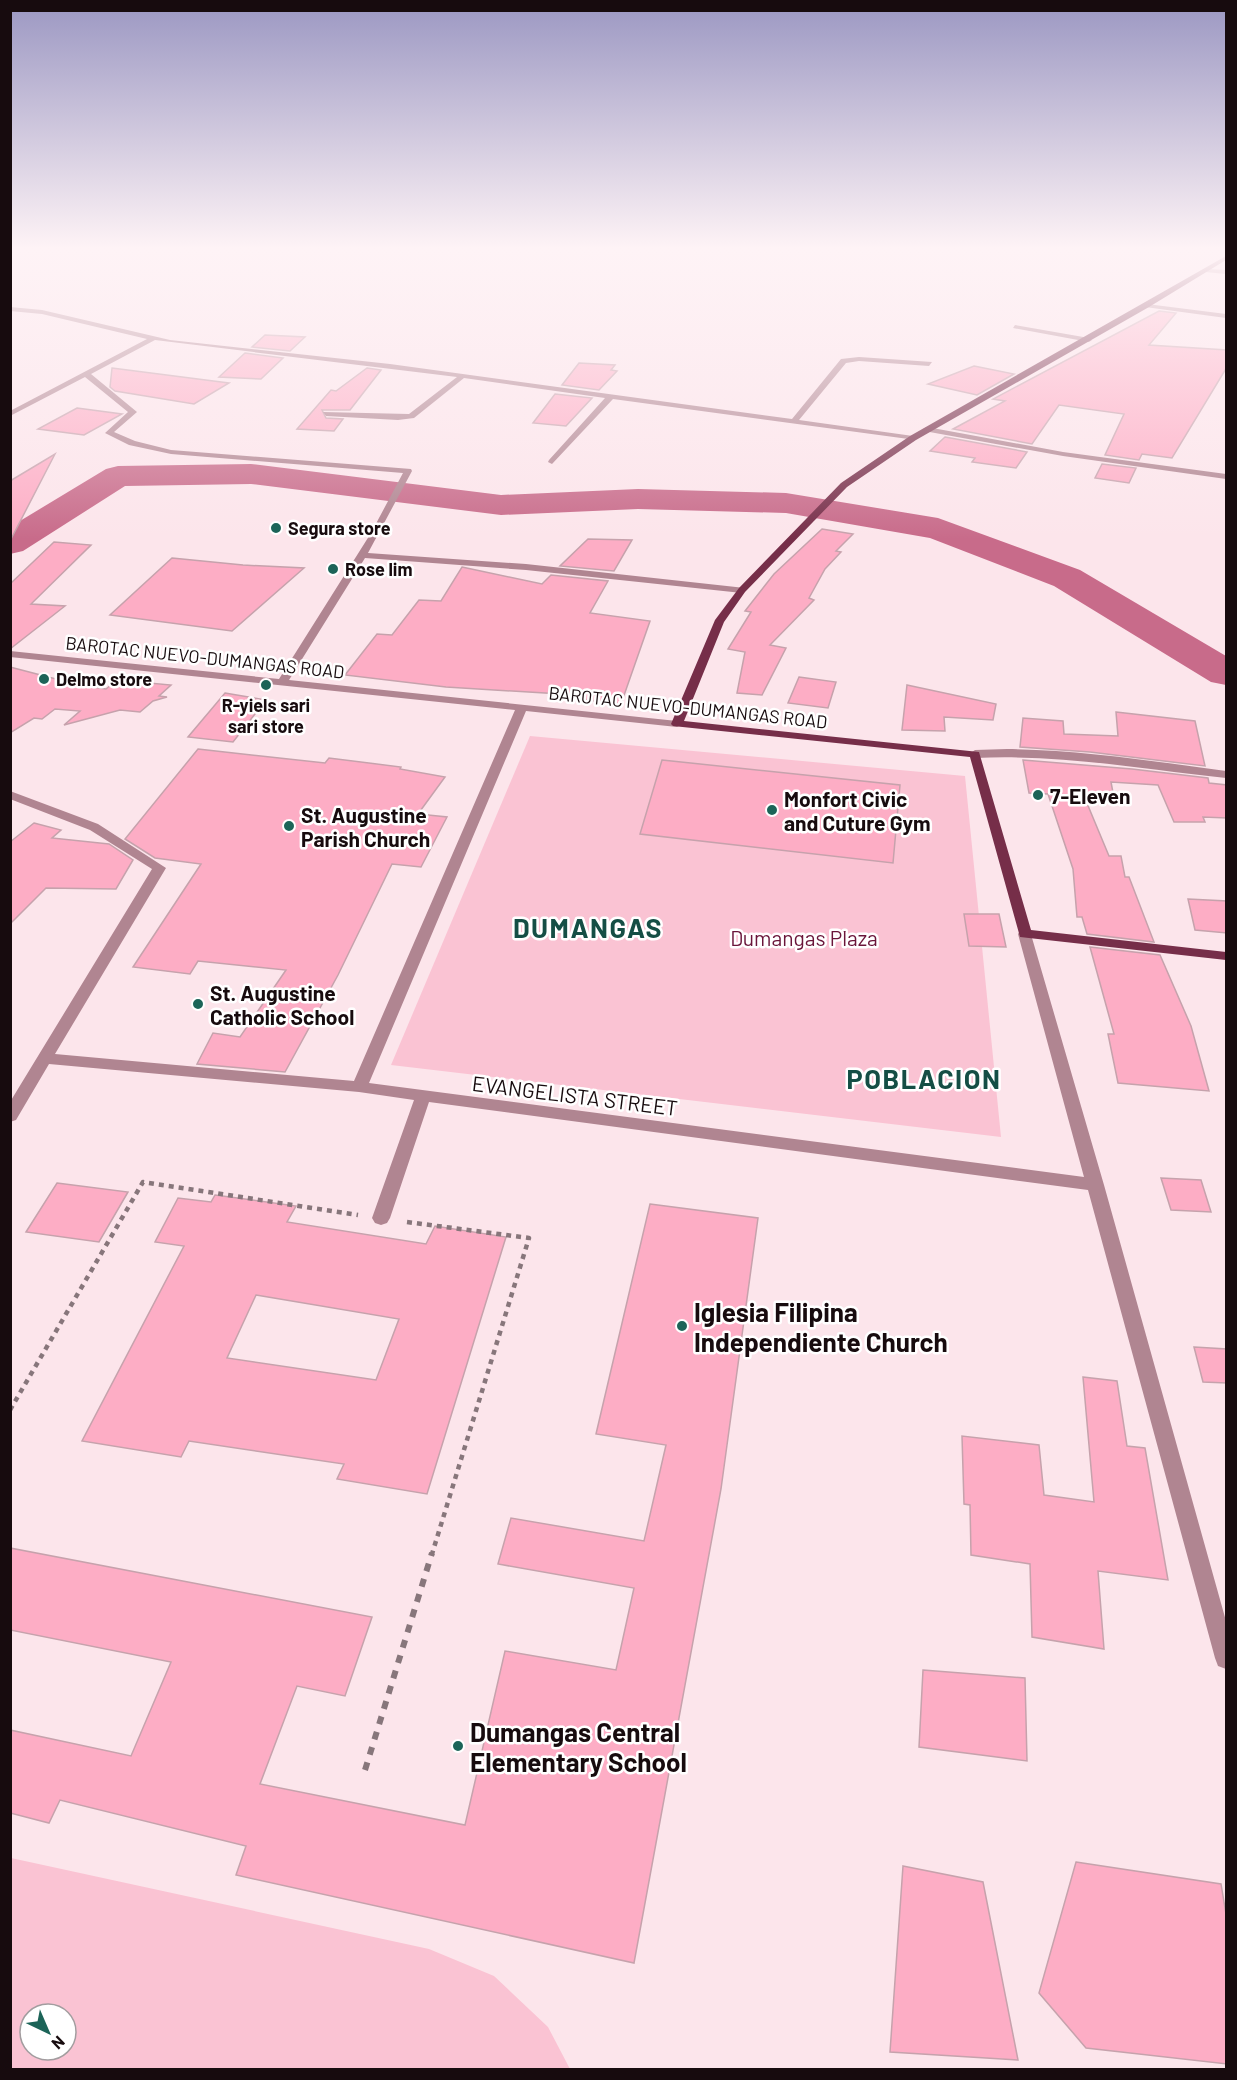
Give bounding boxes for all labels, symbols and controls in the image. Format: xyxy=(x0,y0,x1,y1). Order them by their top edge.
place label: Segura store xyxy=(288,517,391,539)
marker: Segura store xyxy=(269,521,283,535)
place label: Rose lim xyxy=(345,558,412,580)
marker: Rose lim xyxy=(326,562,340,576)
street label: BAROTAC NUEVO-DUMANGAS ROAD xyxy=(65,631,345,683)
place label: Delmo store xyxy=(56,668,152,690)
marker: Delmo store xyxy=(37,672,51,686)
marker: R-yiels sari sari store xyxy=(259,678,273,692)
street label: BAROTAC NUEVO-DUMANGAS ROAD xyxy=(548,681,828,733)
place label: R-yiels sari sari store xyxy=(222,694,310,737)
place label: 7-Eleven xyxy=(1050,783,1130,808)
place label: Monfort Civic and Cuture Gym xyxy=(784,786,931,835)
marker: 7-Eleven xyxy=(1031,788,1045,802)
place label: St. Augustine Parish Church xyxy=(301,802,430,851)
marker: Monfort Civic and Cuture Gym xyxy=(765,803,779,817)
marker: St. Augustine Parish Church xyxy=(282,819,296,833)
district label: DUMANGAS xyxy=(513,911,663,943)
park label: Dumangas Plaza xyxy=(730,925,878,950)
place label: St. Augustine Catholic School xyxy=(210,980,354,1029)
marker: St. Augustine Catholic School xyxy=(191,997,205,1011)
district label: POBLACION xyxy=(847,1062,1001,1094)
street label: EVANGELISTA STREET xyxy=(471,1070,679,1120)
place label: Iglesia Filipina Independiente Church xyxy=(694,1296,948,1357)
marker: Iglesia Filipina Independiente Church xyxy=(675,1319,689,1333)
place label: Dumangas Central Elementary School xyxy=(470,1716,687,1777)
marker: Dumangas Central Elementary School xyxy=(451,1739,465,1753)
north arrow xyxy=(18,2002,78,2062)
text: N xyxy=(48,2033,69,2054)

